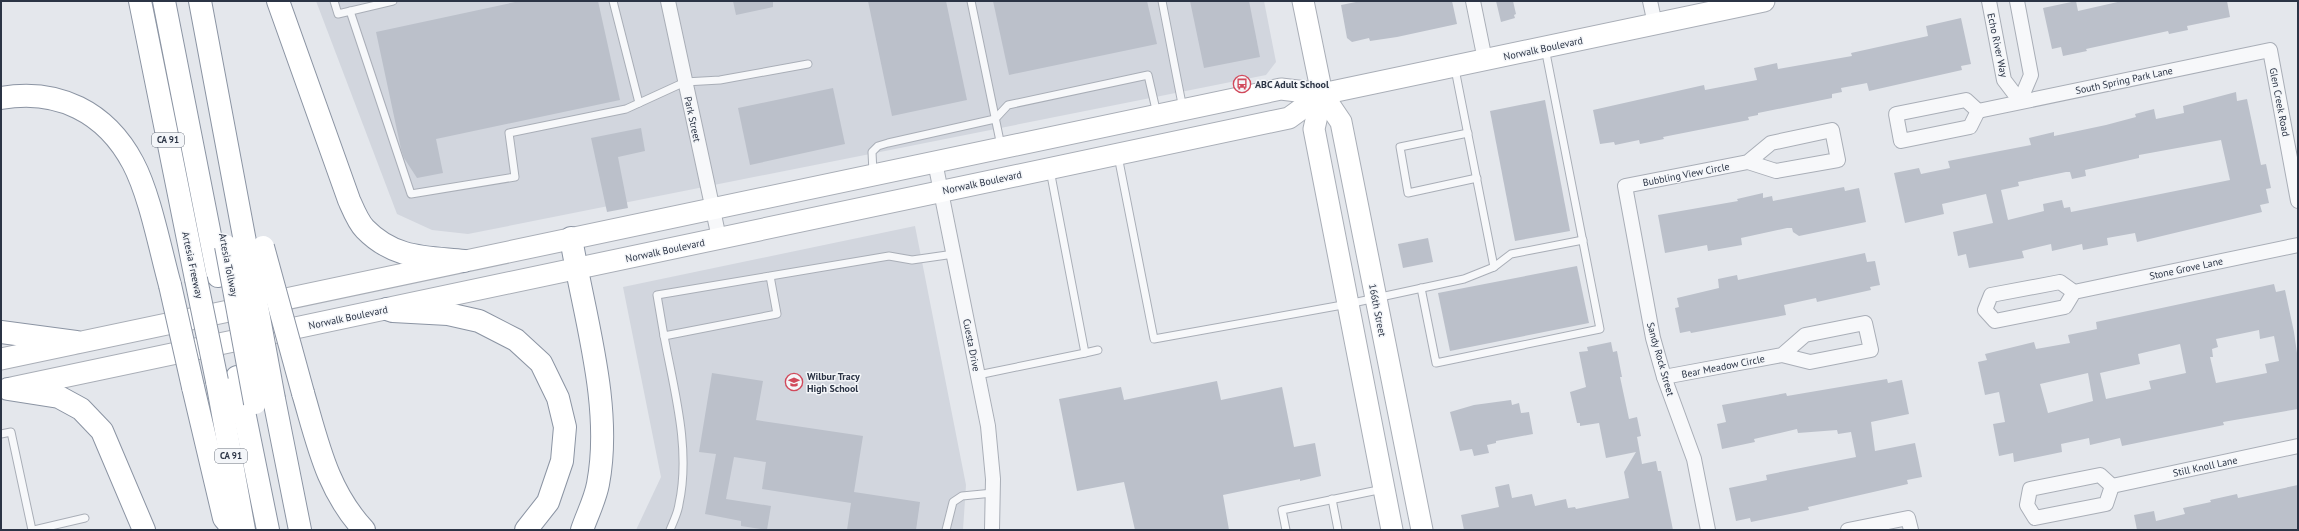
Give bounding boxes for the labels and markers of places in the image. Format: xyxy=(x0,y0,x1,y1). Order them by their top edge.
bus stop icon: ABC Adult School xyxy=(1232,74,1252,94)
place label: ABC Adult School xyxy=(1255,78,1329,91)
place label: Wilbur Tracy High School xyxy=(807,370,860,395)
school or university icon: Wilbur Tracy High School xyxy=(784,372,804,392)

